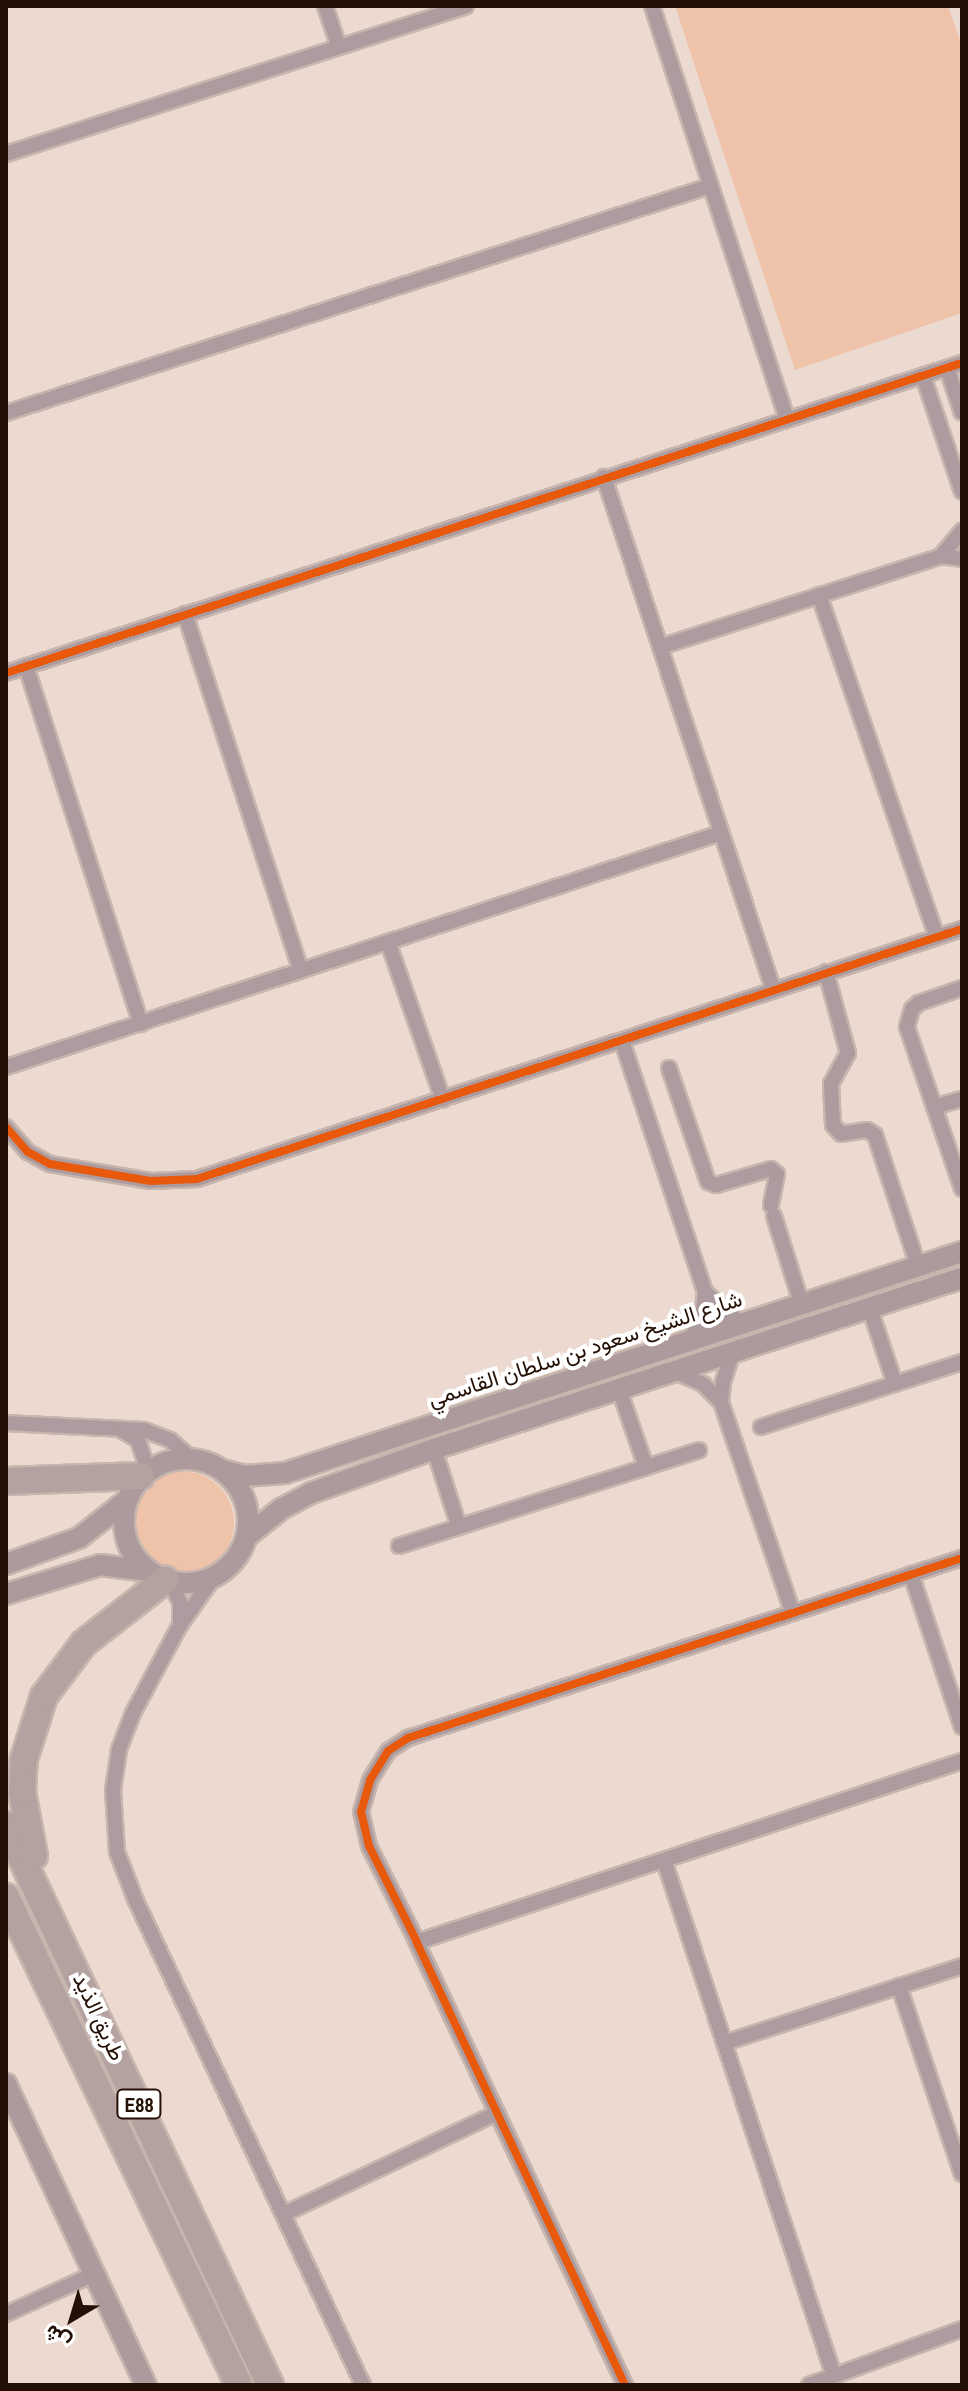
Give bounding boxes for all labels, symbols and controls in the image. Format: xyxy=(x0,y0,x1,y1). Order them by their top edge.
street label: شارع الشيخ سعود بن سلطان القاسمي xyxy=(425,1286,745,1412)
street label: طريق الذيد xyxy=(67,1969,131,2065)
road number: E88 xyxy=(115,2088,163,2120)
north arrow xyxy=(32,2279,112,2359)
text: ش xyxy=(38,2318,77,2358)

